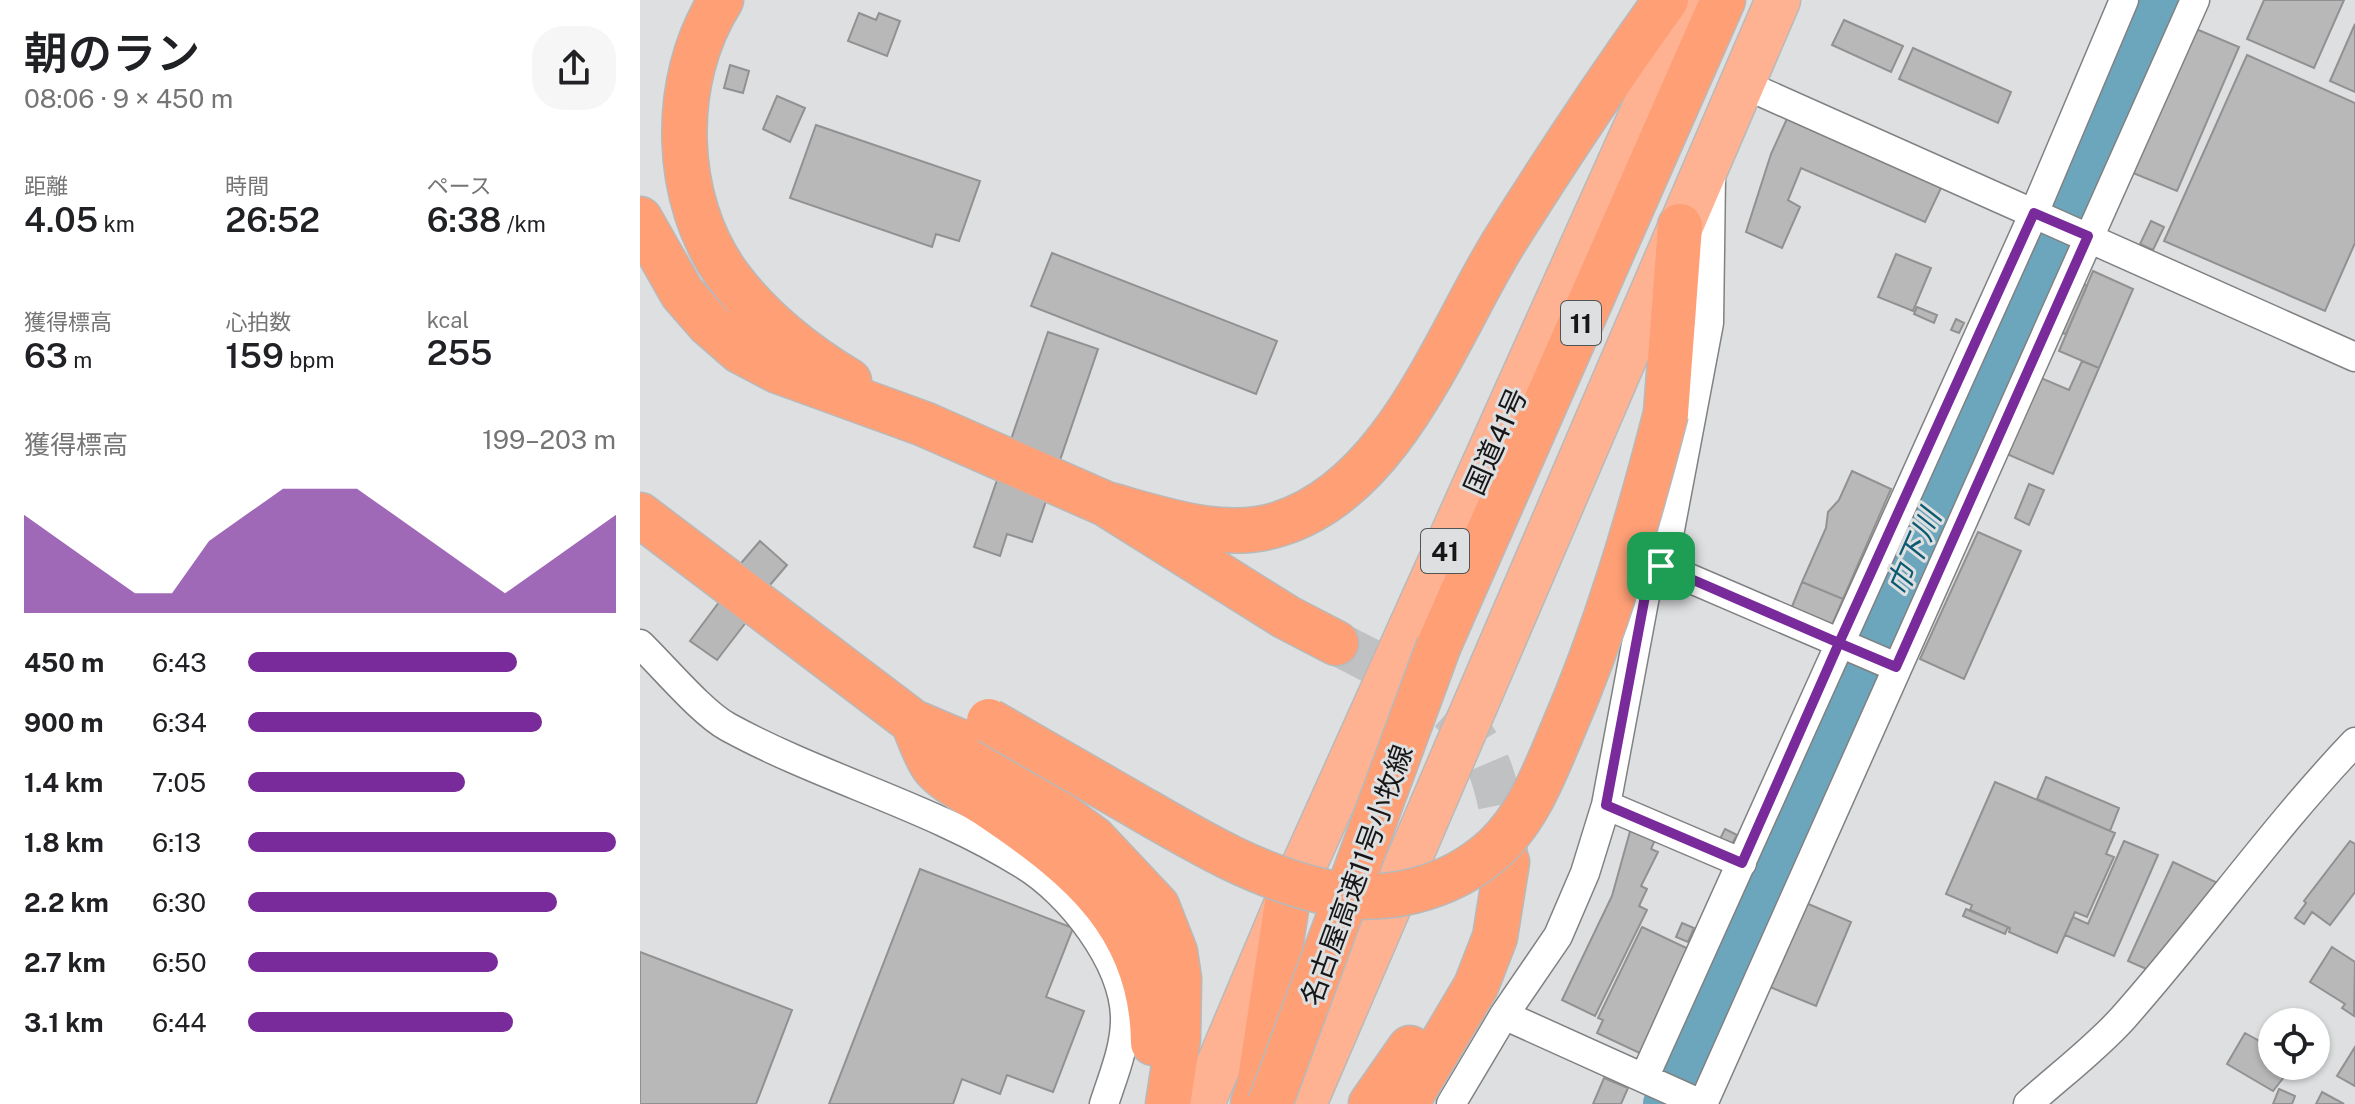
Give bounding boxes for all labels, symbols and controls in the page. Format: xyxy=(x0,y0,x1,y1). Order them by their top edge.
button: share xyxy=(532,26,616,110)
text: 朝のラン xyxy=(24,27,200,79)
text: 08:06 · 9 × 450 m xyxy=(24,83,233,114)
text: 距離 xyxy=(24,173,68,199)
text: 時間 xyxy=(225,173,269,199)
text: ペース xyxy=(427,173,492,199)
text: 4.05 xyxy=(24,200,98,240)
text: 26:52 xyxy=(225,200,320,240)
text: 6:38 xyxy=(427,200,501,240)
text: km xyxy=(98,211,135,237)
text: /km xyxy=(501,211,546,237)
road number: 11 xyxy=(1561,301,1601,345)
text: kcal xyxy=(427,307,469,333)
text: 獲得標高 xyxy=(24,309,112,335)
text: 心拍数 xyxy=(225,309,291,335)
text: 255 xyxy=(427,333,492,373)
text: 63 xyxy=(24,336,68,376)
text: 159 xyxy=(225,336,284,376)
text: m xyxy=(68,347,92,373)
text: bpm xyxy=(284,347,334,373)
street label: 国道41号 xyxy=(1457,383,1533,499)
text: 199–203 m xyxy=(482,424,616,455)
text: 獲得標高 xyxy=(24,429,128,460)
water label: 巾下川 xyxy=(1878,501,1949,600)
road number: 41 xyxy=(1421,529,1469,573)
pin xyxy=(1627,532,1695,600)
icon: arrive xyxy=(1639,544,1683,588)
text: 450 m xyxy=(24,647,104,678)
text: 6:43 xyxy=(152,647,207,678)
text: 900 m xyxy=(24,707,104,738)
text: 6:34 xyxy=(152,707,207,738)
street label: 名古屋高速11号小牧線 xyxy=(1294,740,1418,1010)
text: 1.4 km xyxy=(24,767,103,798)
text: 7:05 xyxy=(152,767,206,798)
text: 1.8 km xyxy=(24,827,104,858)
text: 6:13 xyxy=(152,827,201,858)
text: 2.2 km xyxy=(24,887,109,918)
text: 6:30 xyxy=(152,887,206,918)
text: 2.7 km xyxy=(24,947,106,978)
text: 6:50 xyxy=(152,947,207,978)
text: 3.1 km xyxy=(24,1007,104,1038)
text: 6:44 xyxy=(152,1007,207,1038)
map controls xyxy=(2258,1008,2330,1080)
button: locate xyxy=(2258,1008,2330,1080)

